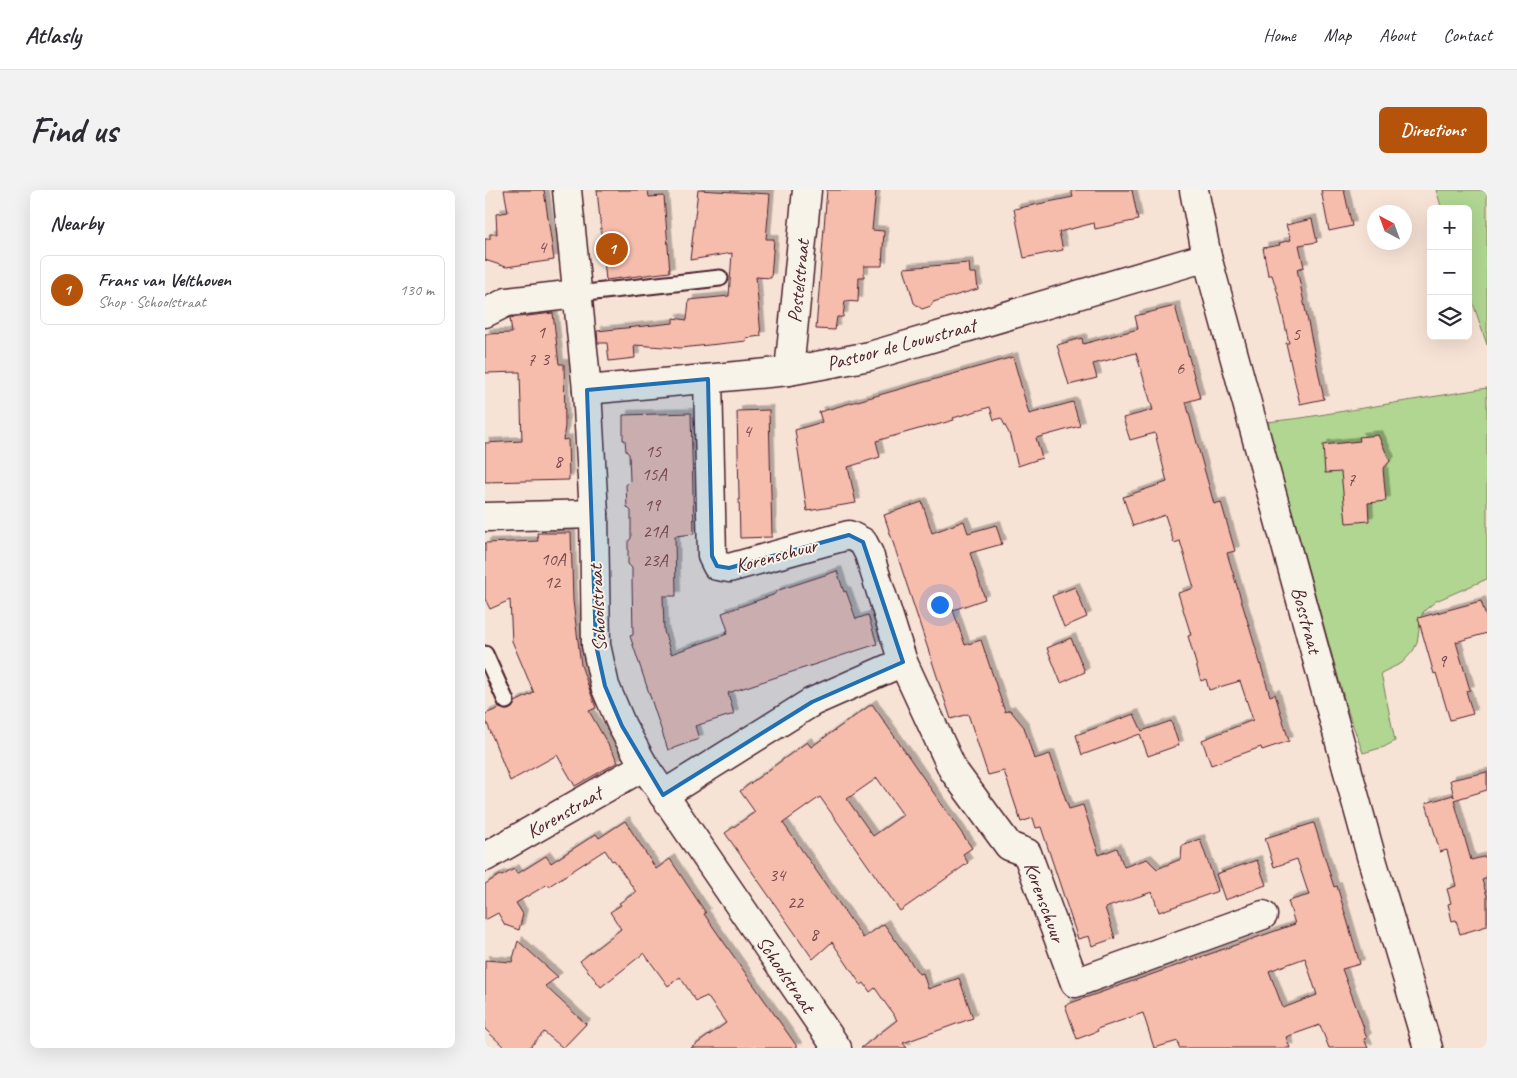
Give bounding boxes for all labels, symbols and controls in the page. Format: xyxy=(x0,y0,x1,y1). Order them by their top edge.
text: Atlasly xyxy=(25,20,81,50)
text: Home xyxy=(1263,24,1296,46)
text: Map xyxy=(1324,24,1351,46)
text: About xyxy=(1379,24,1415,46)
text: Contact xyxy=(1443,24,1492,46)
button: Directions xyxy=(1379,107,1487,153)
text: Find us xyxy=(30,108,117,153)
north arrow xyxy=(1367,205,1412,250)
map controls xyxy=(1427,205,1472,340)
button: + xyxy=(1427,205,1472,250)
text: Nearby xyxy=(50,210,103,236)
pin: 1 xyxy=(596,230,628,268)
house number: 4 xyxy=(538,236,548,258)
street label: Postelstraat xyxy=(782,236,816,324)
button: − xyxy=(1427,250,1472,295)
text: Frans van Velthoven xyxy=(98,268,231,292)
text: 1 xyxy=(63,280,71,300)
text: 130 m xyxy=(400,280,434,300)
text: Shop · Schoolstraat xyxy=(98,292,206,312)
button: layers xyxy=(1427,295,1472,340)
street label: Pastoor de Louwstraat xyxy=(824,312,982,376)
house number: 1 xyxy=(537,321,546,343)
house number: 5 xyxy=(1292,323,1301,345)
house number: 3 xyxy=(541,348,551,370)
house number: 7 xyxy=(527,349,536,371)
house number: 6 xyxy=(1176,357,1185,379)
house number: 4 xyxy=(743,420,753,442)
house number: 15 xyxy=(645,440,662,462)
house number: 8 xyxy=(554,450,564,472)
house number: 15A xyxy=(641,463,668,485)
house number: 7 xyxy=(1347,469,1356,491)
house number: 19 xyxy=(644,494,662,516)
house number: 21A xyxy=(642,520,669,542)
street label: Korenschuur xyxy=(732,532,822,578)
house number: 10A xyxy=(540,548,567,570)
house number: 23A xyxy=(642,549,669,571)
street label: Schoolstraat xyxy=(583,561,612,652)
house number: 12 xyxy=(544,571,562,593)
street label: Bosstraat xyxy=(1286,584,1328,658)
your location xyxy=(927,592,953,618)
house number: 9 xyxy=(1438,650,1448,672)
street label: Korenstraat xyxy=(522,779,609,844)
street label: Korenschuur xyxy=(1018,859,1071,947)
house number: 34 xyxy=(769,864,787,886)
house number: 22 xyxy=(787,891,805,913)
house number: 8 xyxy=(810,923,820,945)
street label: Schoolstraat xyxy=(751,931,822,1019)

